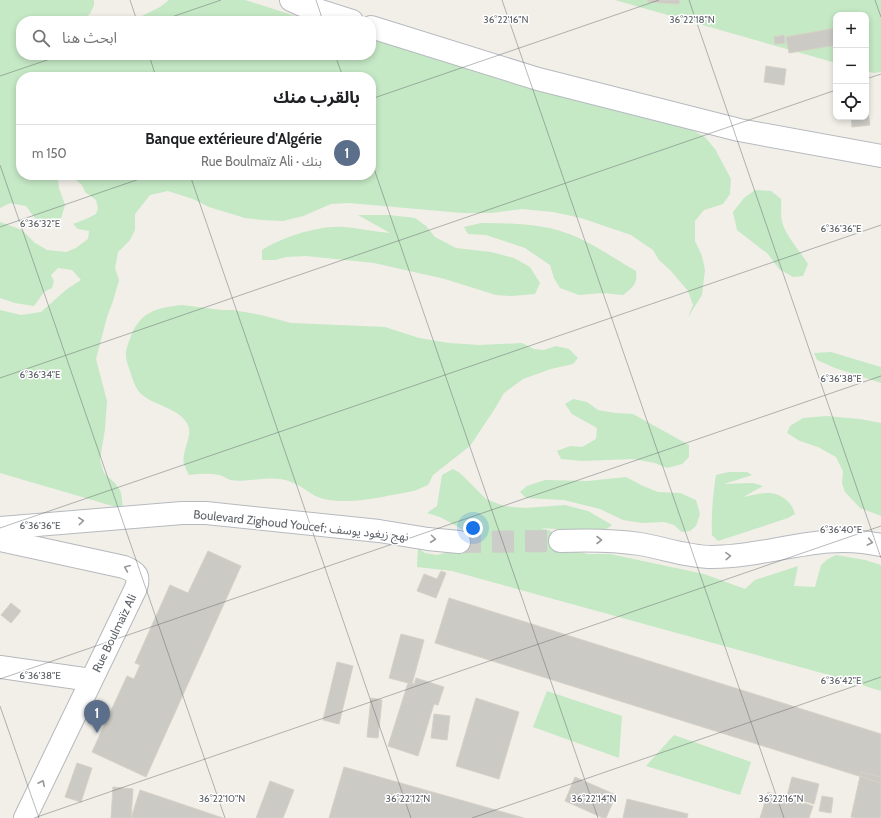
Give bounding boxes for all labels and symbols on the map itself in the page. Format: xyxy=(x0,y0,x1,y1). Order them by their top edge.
text: 36°22'16"N xyxy=(483,13,529,26)
text: 36°22'18"N xyxy=(669,13,715,26)
text: 6°36'32"E xyxy=(20,217,61,230)
text: 6°36'36"E xyxy=(820,222,862,235)
text: 6°36'34"E xyxy=(19,368,61,381)
text: 6°36'38"E xyxy=(820,372,862,385)
street label: Boulevard Zighoud Youcef; نهج زيغود يوسف xyxy=(192,506,409,546)
one-way arrow xyxy=(78,517,84,526)
your location xyxy=(463,518,483,538)
text: 6°36'36"E xyxy=(19,519,61,532)
text: 6°36'40"E xyxy=(820,523,863,536)
one-way arrow xyxy=(430,535,436,544)
one-way arrow xyxy=(596,536,602,544)
one-way arrow xyxy=(867,538,873,546)
one-way arrow xyxy=(725,552,731,561)
one-way arrow xyxy=(123,565,130,573)
street label: Rue Boulmaïz Ali xyxy=(89,592,139,674)
text: 6°36'38"E xyxy=(19,669,61,682)
text: 6°36'42"E xyxy=(821,674,862,687)
pin: 1 xyxy=(84,700,110,733)
one-way arrow xyxy=(37,780,45,787)
text: 36°22'10"N xyxy=(199,792,245,805)
text: 36°22'12"N xyxy=(386,792,430,805)
text: 36°22'14"N xyxy=(571,792,617,805)
text: 36°22'16"N xyxy=(758,792,804,805)

